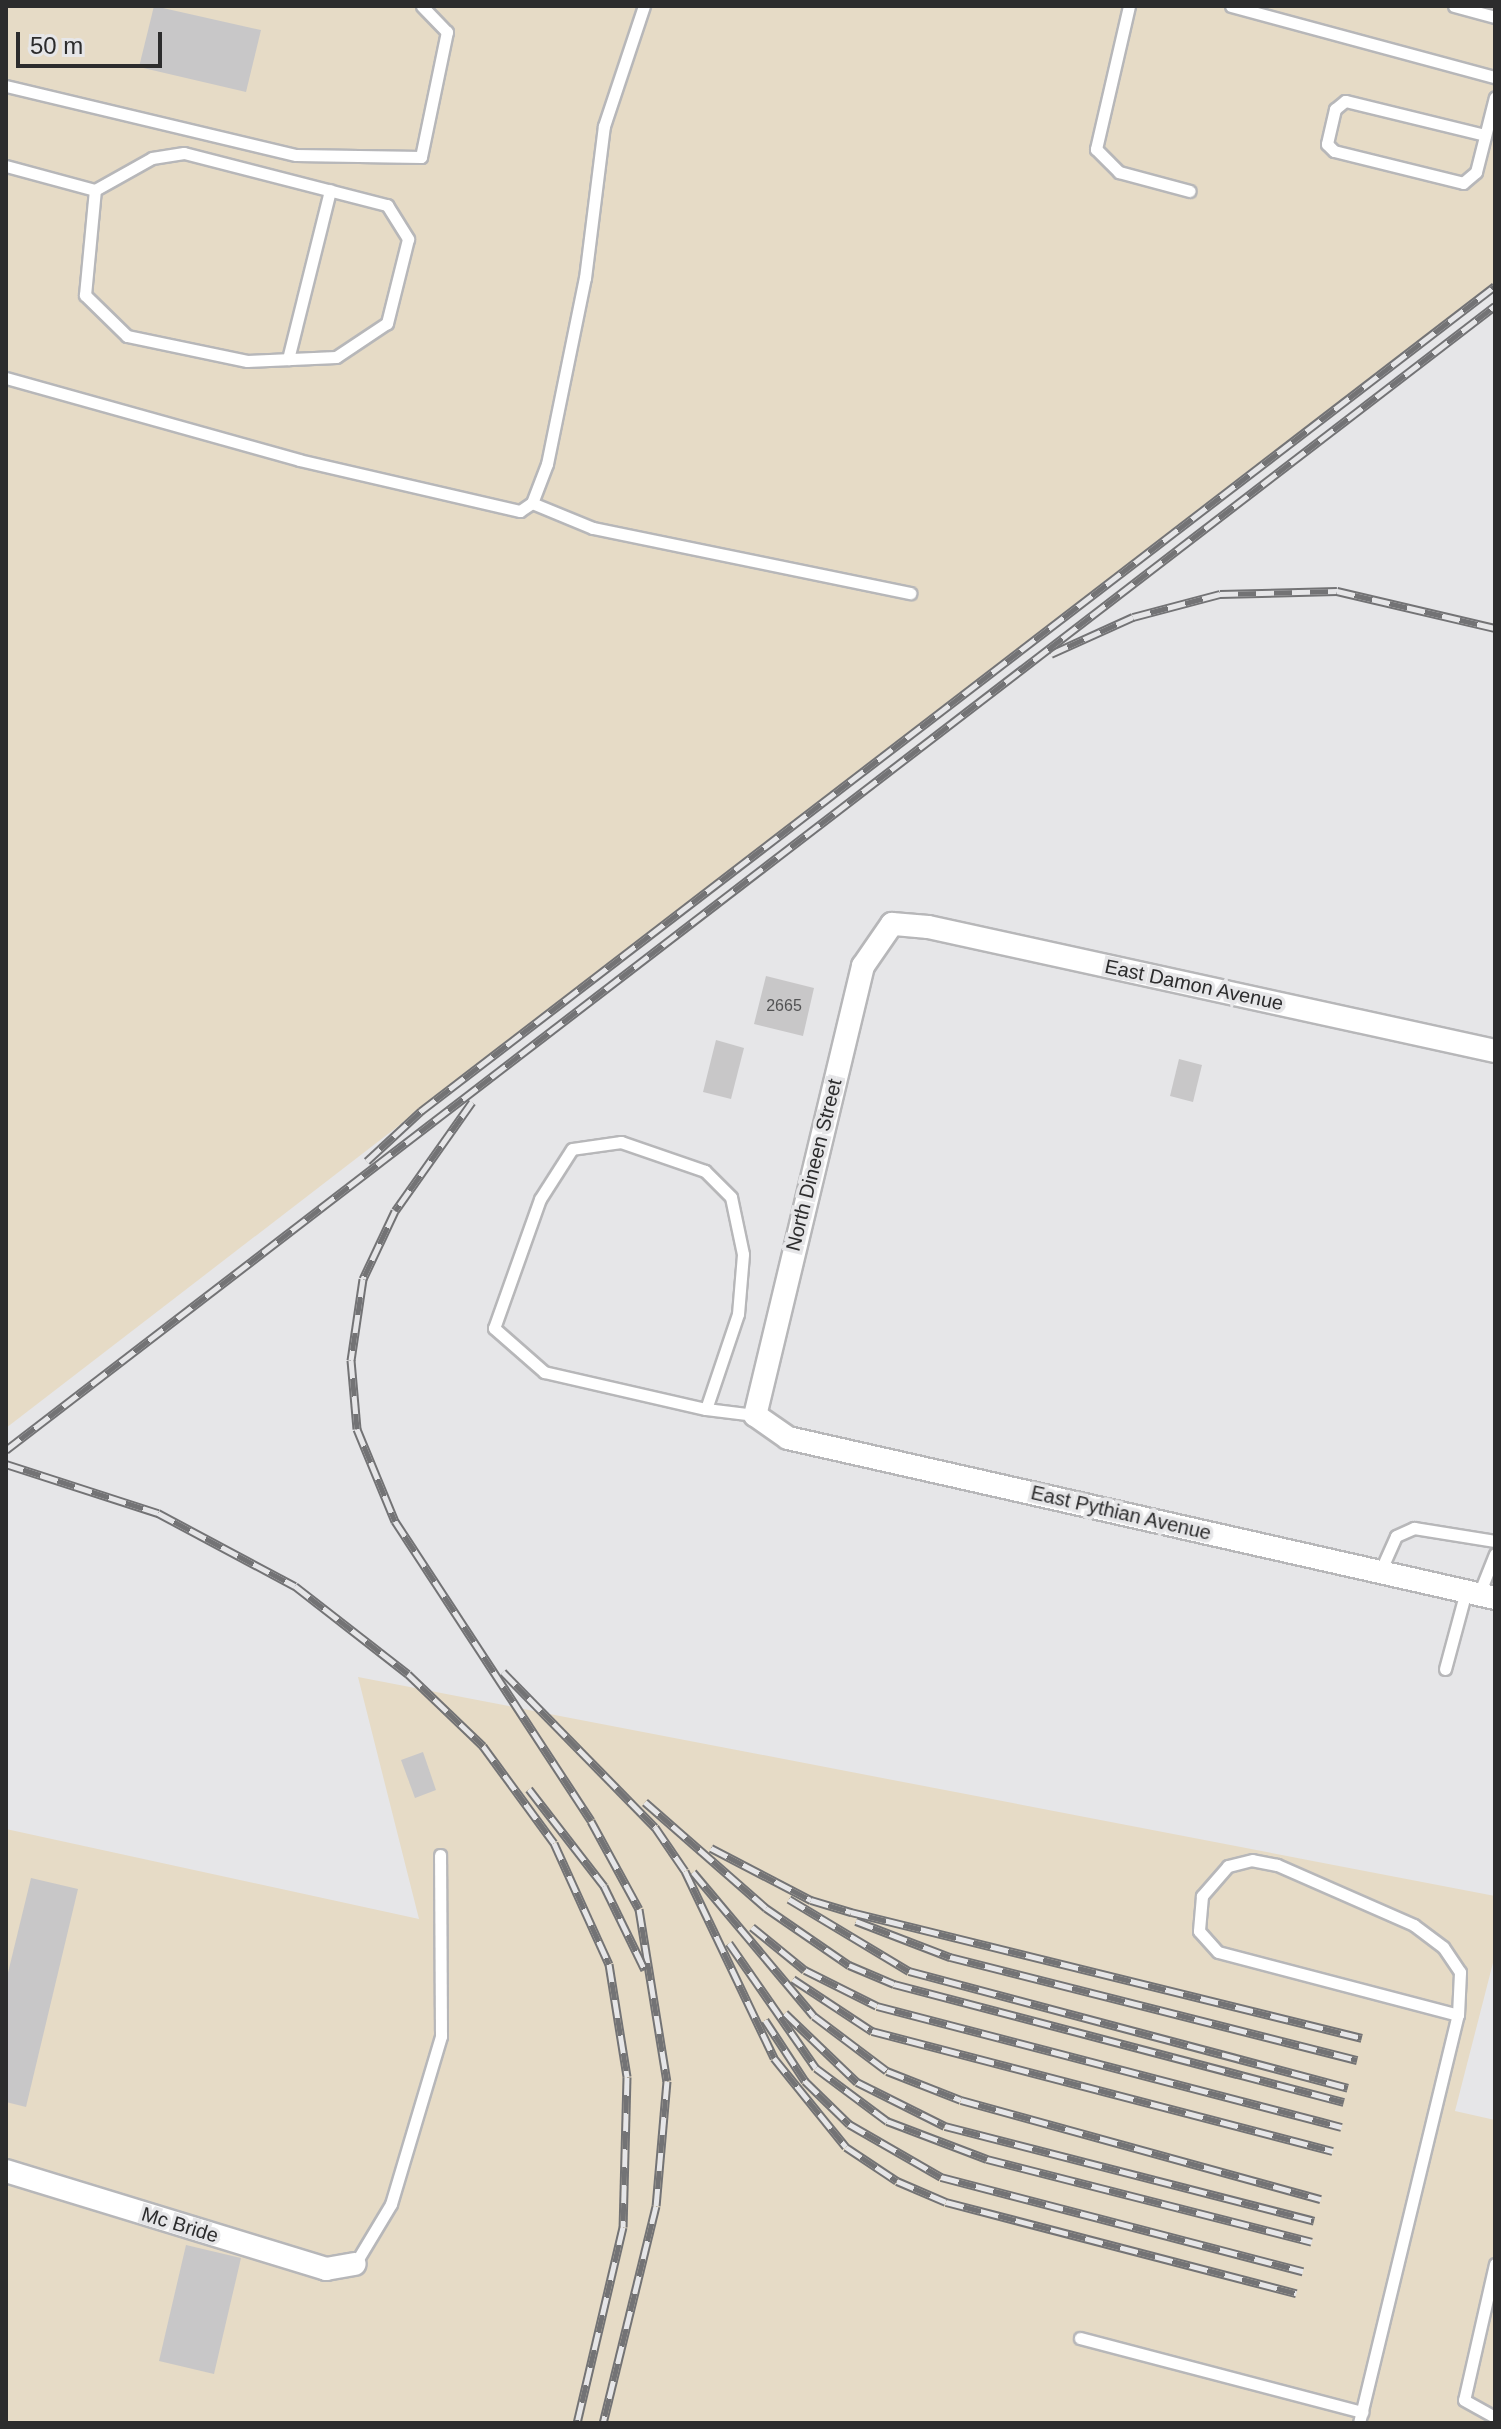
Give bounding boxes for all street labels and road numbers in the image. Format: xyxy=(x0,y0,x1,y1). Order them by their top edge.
street label: East Damon Avenue xyxy=(1102,954,1286,1016)
street label: North Dineen Street xyxy=(781,1076,847,1254)
street label: East Pythian Avenue xyxy=(1028,1480,1214,1546)
street label: Mc Bride xyxy=(139,2202,221,2248)

